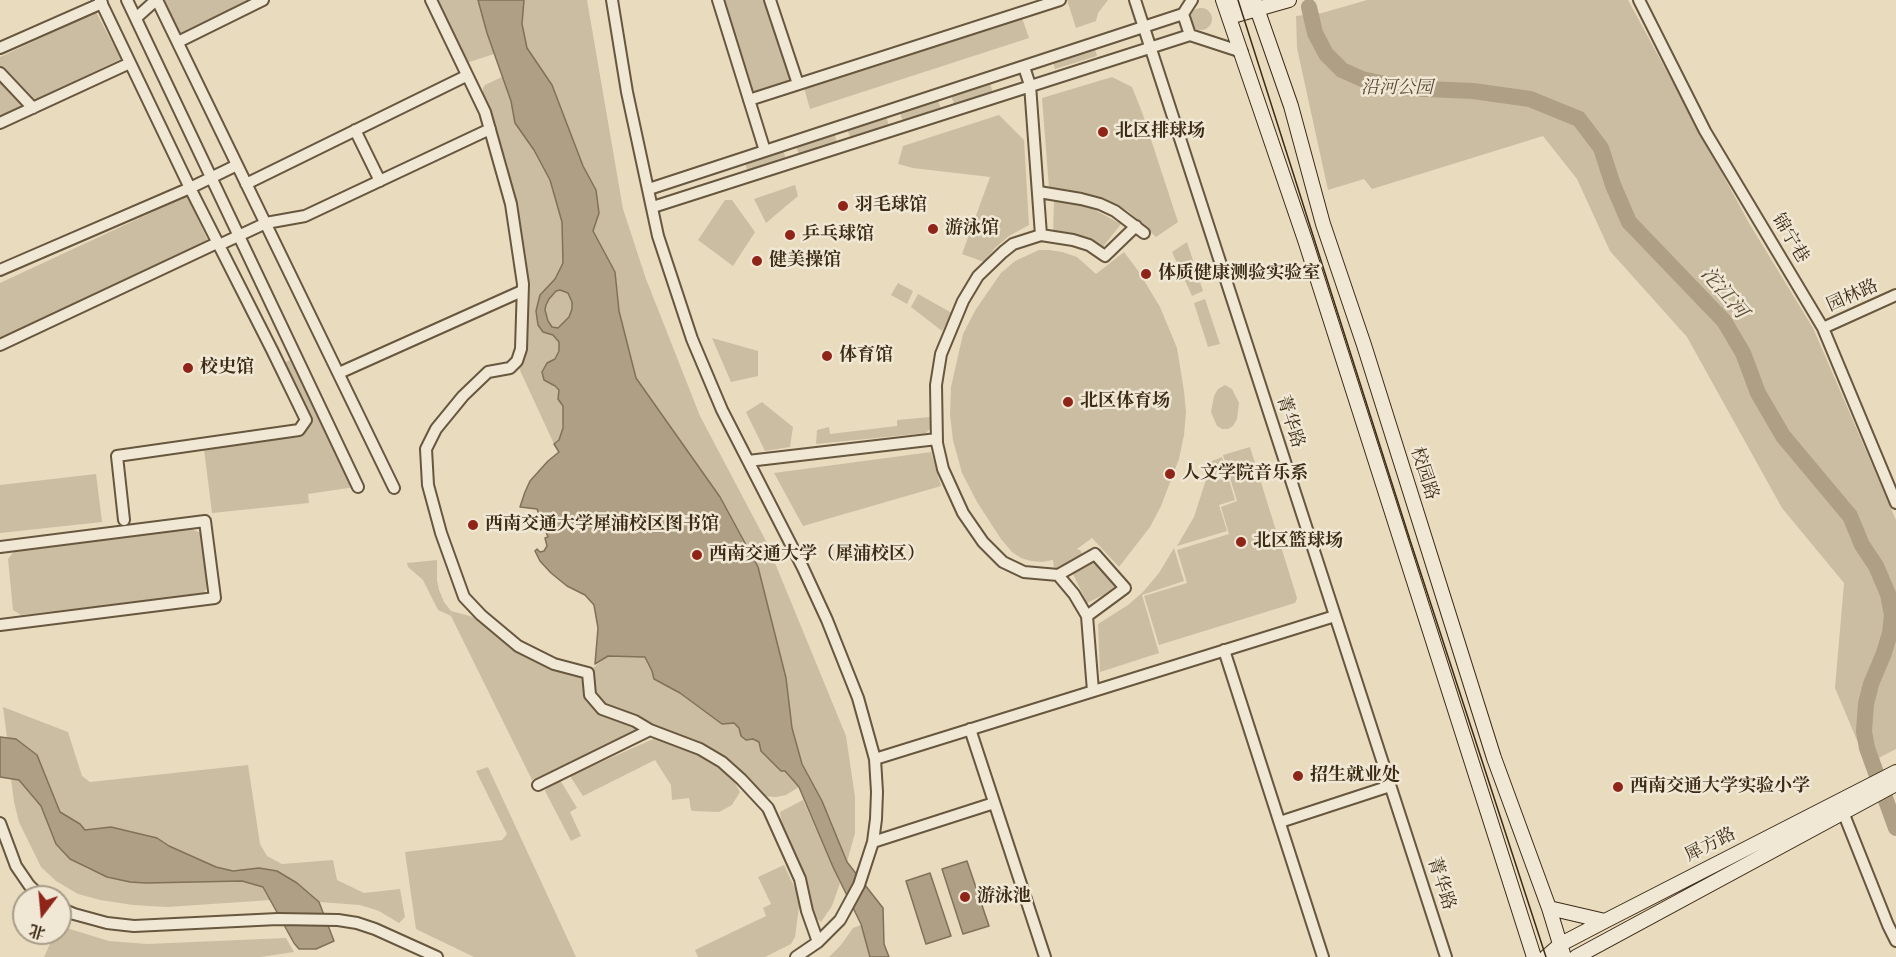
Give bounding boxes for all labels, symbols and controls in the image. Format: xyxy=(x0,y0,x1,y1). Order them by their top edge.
park label: 沿河公园 xyxy=(1361,78,1433,100)
place label: 北区排球场 xyxy=(1115,121,1205,143)
marker: 北区排球场 xyxy=(1096,125,1110,139)
place label: 羽毛球馆 xyxy=(855,195,927,217)
marker: 羽毛球馆 xyxy=(836,199,850,213)
street label: 锦宁巷 xyxy=(1766,210,1812,268)
place label: 游泳馆 xyxy=(945,218,999,240)
marker: 游泳馆 xyxy=(926,222,940,236)
place label: 乒乓球馆 xyxy=(802,224,874,246)
marker: 乒乓球馆 xyxy=(783,228,797,242)
place label: 健美操馆 xyxy=(769,250,841,272)
marker: 健美操馆 xyxy=(750,254,764,268)
place label: 体质健康测验实验室 xyxy=(1158,263,1320,285)
water label: 沱江河 xyxy=(1695,263,1751,325)
marker: 体质健康测验实验室 xyxy=(1139,267,1153,281)
street label: 园林路 xyxy=(1824,276,1882,318)
place label: 体育馆 xyxy=(839,345,893,367)
marker: 体育馆 xyxy=(820,349,834,363)
place label: 校史馆 xyxy=(200,357,254,379)
marker: 校史馆 xyxy=(181,361,195,375)
place label: 北区体育场 xyxy=(1080,391,1170,413)
street label: 菁华路 xyxy=(1270,393,1308,451)
marker: 北区体育场 xyxy=(1061,395,1075,409)
street label: 校园路 xyxy=(1404,445,1442,503)
place label: 人文学院音乐系 xyxy=(1182,463,1308,485)
marker: 人文学院音乐系 xyxy=(1163,467,1177,481)
place label: 西南交通大学犀浦校区图书馆 xyxy=(485,514,719,536)
marker: 西南交通大学犀浦校区图书馆 xyxy=(466,518,480,532)
place label: 北区篮球场 xyxy=(1253,531,1343,553)
marker: 北区篮球场 xyxy=(1234,535,1248,549)
place label: 西南交通大学（犀浦校区） xyxy=(709,544,925,566)
marker: 西南交通大学（犀浦校区） xyxy=(690,548,704,562)
place label: 招生就业处 xyxy=(1310,765,1400,787)
marker: 招生就业处 xyxy=(1291,769,1305,783)
place label: 西南交通大学实验小学 xyxy=(1630,776,1810,798)
marker: 西南交通大学实验小学 xyxy=(1611,780,1625,794)
street label: 犀方路 xyxy=(1682,824,1740,868)
street label: 菁华路 xyxy=(1421,855,1459,913)
north arrow xyxy=(12,885,72,945)
place label: 游泳池 xyxy=(977,886,1031,908)
marker: 游泳池 xyxy=(958,890,972,904)
text: 北 xyxy=(27,919,48,942)

